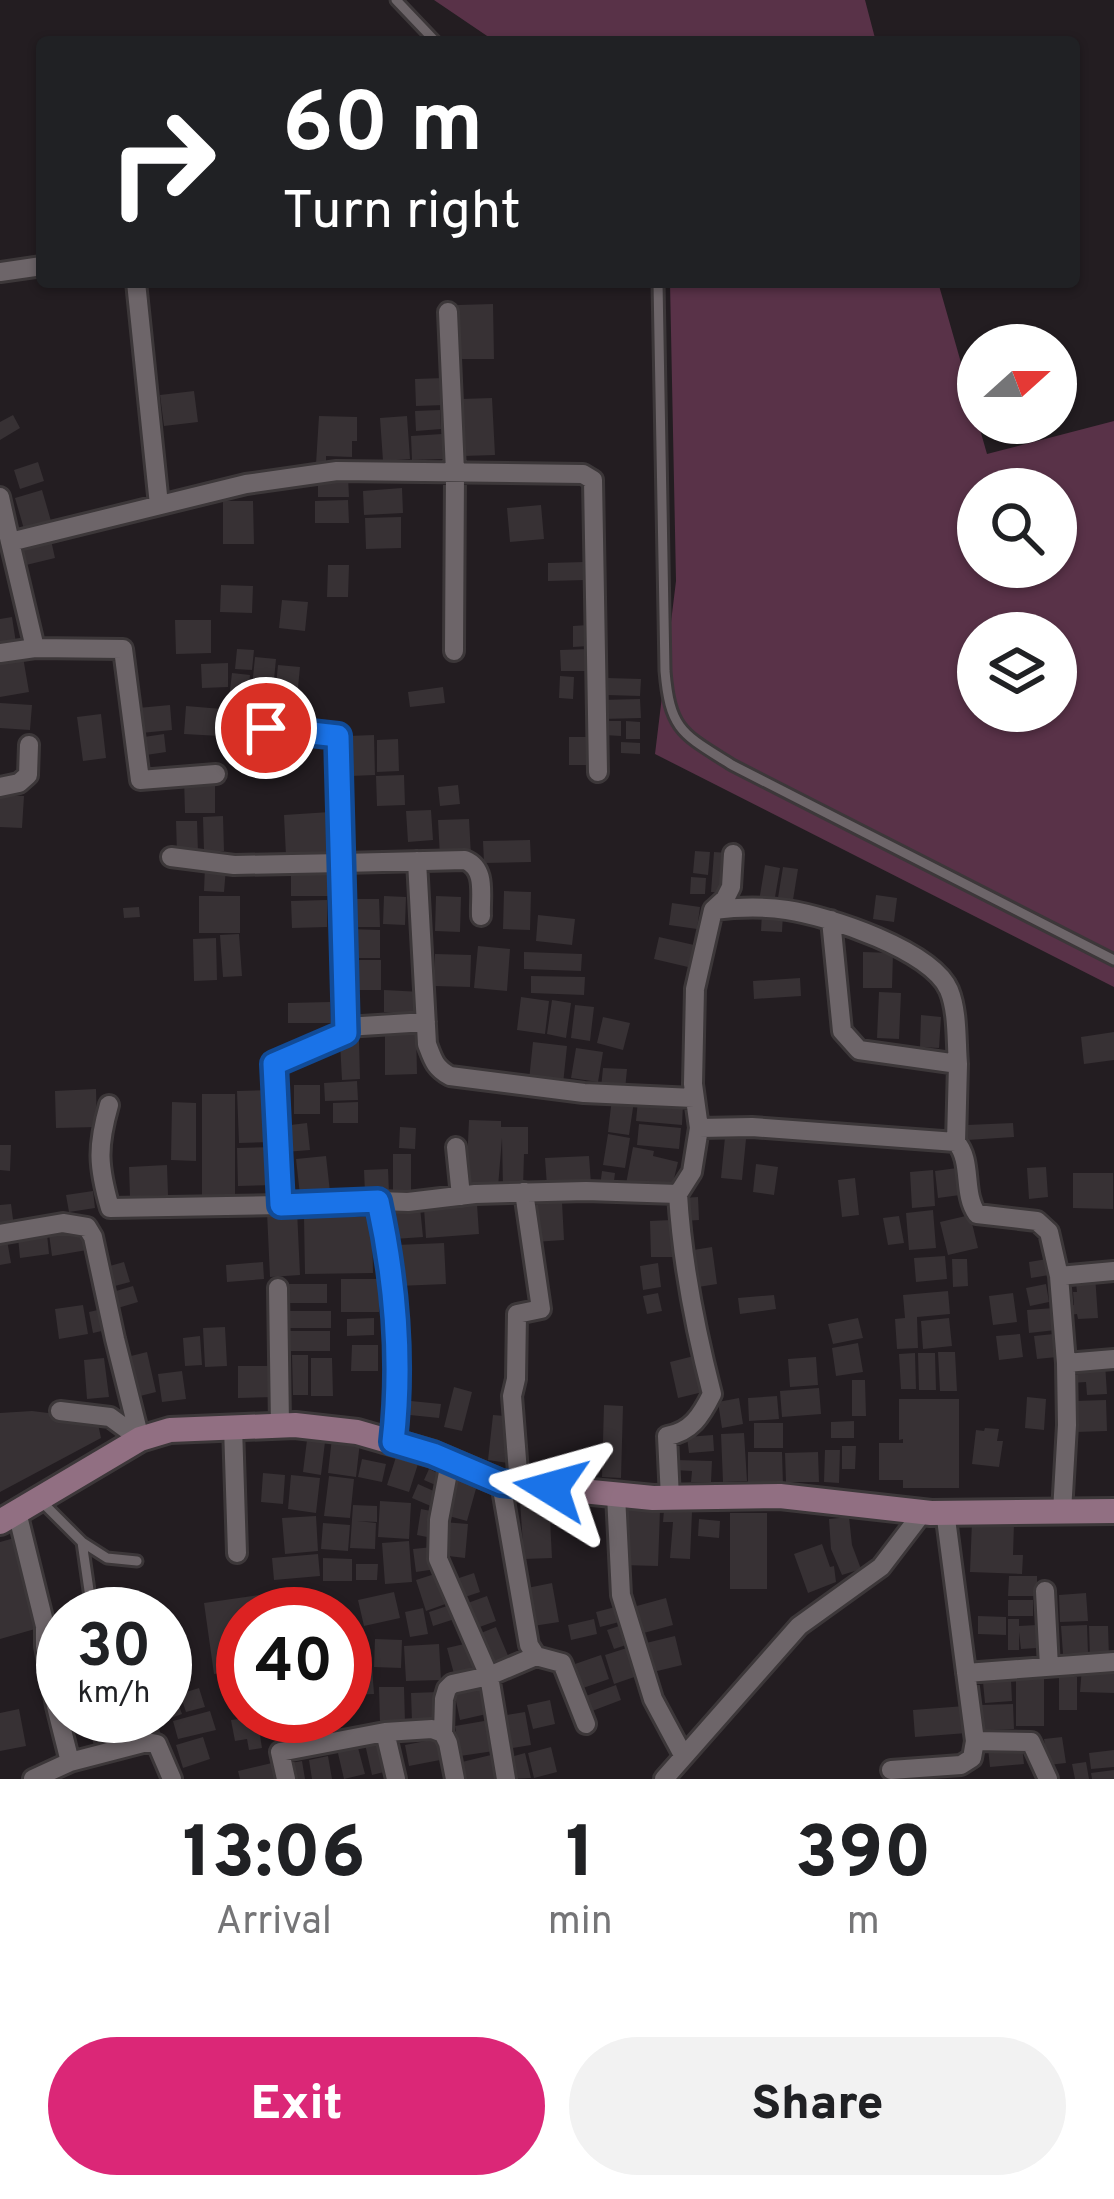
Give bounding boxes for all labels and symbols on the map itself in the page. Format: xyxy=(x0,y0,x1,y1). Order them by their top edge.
north arrow xyxy=(957,324,1077,444)
pin xyxy=(215,677,317,779)
position arrow xyxy=(488,1425,614,1551)
speed limit sign: 40 xyxy=(216,1587,372,1743)

